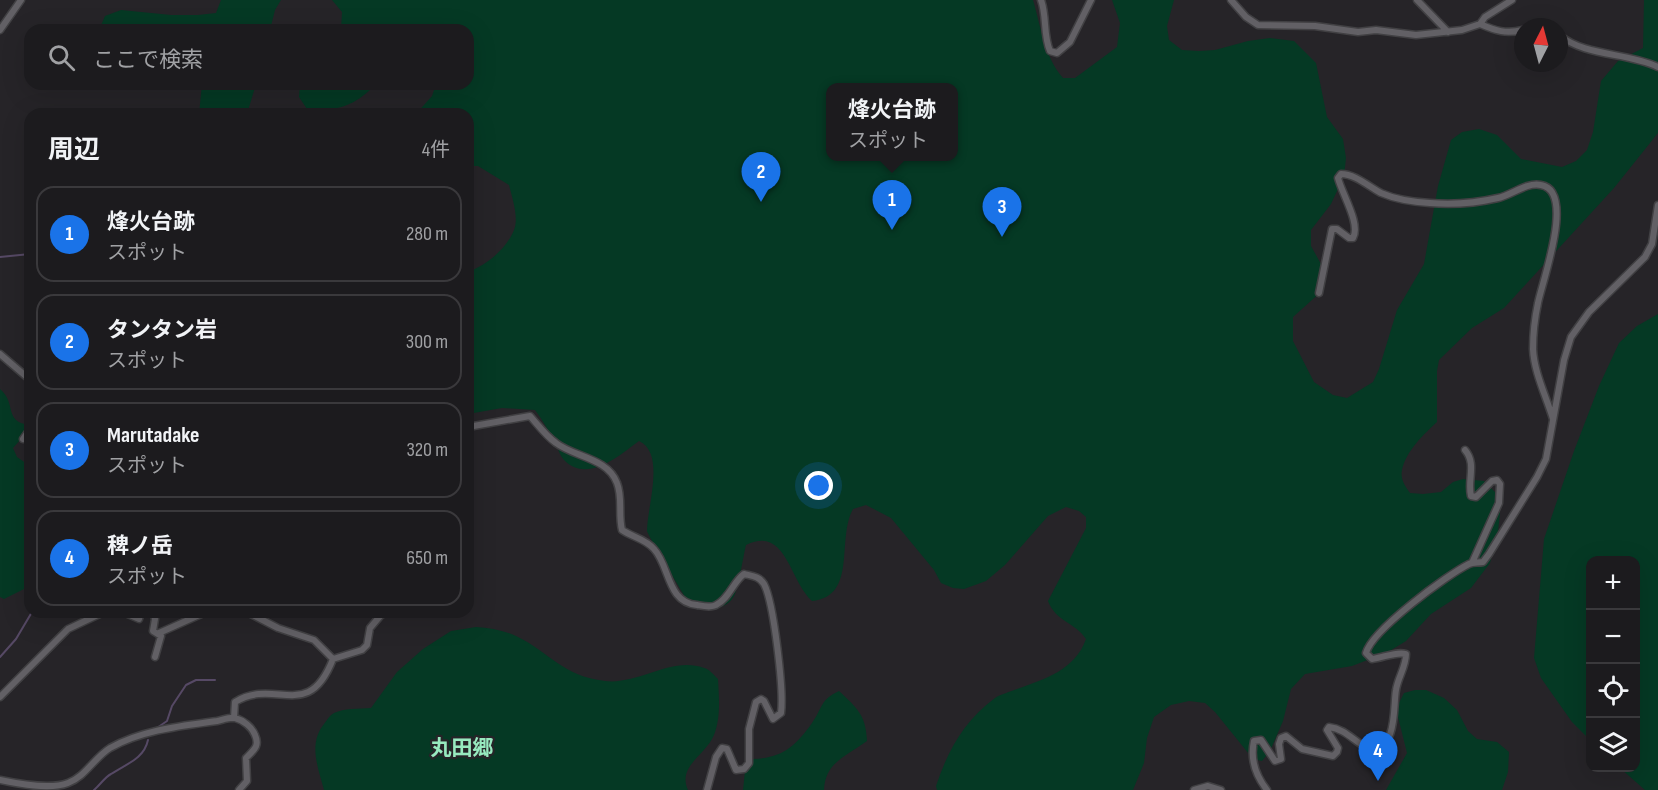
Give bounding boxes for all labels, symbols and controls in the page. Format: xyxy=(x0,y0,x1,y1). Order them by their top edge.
north arrow xyxy=(1514,18,1568,72)
search box xyxy=(24,24,474,90)
icon: search xyxy=(45,41,78,74)
text: ここで検索 xyxy=(93,47,203,74)
popup xyxy=(826,83,958,161)
text: 烽火台跡 xyxy=(848,97,936,124)
text: スポット xyxy=(848,129,928,153)
text: 周辺 xyxy=(48,135,100,166)
text: 4件 xyxy=(422,138,450,162)
pin: 2 xyxy=(742,152,780,202)
pin: 1 xyxy=(872,180,912,230)
pin: 3 xyxy=(982,188,1022,237)
text: 烽火台跡 xyxy=(107,209,195,236)
text: 1 xyxy=(66,222,73,246)
text: 280 m xyxy=(406,222,448,246)
text: スポット xyxy=(107,241,187,265)
text: タンタン岩 xyxy=(107,317,217,344)
text: 2 xyxy=(65,330,74,354)
text: 300 m xyxy=(406,330,448,354)
text: スポット xyxy=(107,349,187,373)
text: Marutadake xyxy=(107,422,199,449)
text: 3 xyxy=(65,438,74,462)
text: 320 m xyxy=(406,438,448,462)
text: スポット xyxy=(107,454,187,478)
your location xyxy=(804,471,833,500)
text: 稗ノ岳 xyxy=(107,533,173,560)
text: 4 xyxy=(65,546,74,570)
text: 650 m xyxy=(406,546,448,570)
map controls xyxy=(1586,556,1640,772)
button: + xyxy=(1586,556,1640,610)
text: スポット xyxy=(107,565,187,589)
button: − xyxy=(1586,610,1640,664)
button: locate xyxy=(1586,664,1640,718)
button: layers xyxy=(1586,718,1640,772)
pin: 4 xyxy=(1358,732,1398,781)
district label: 丸田郷 xyxy=(431,736,494,761)

